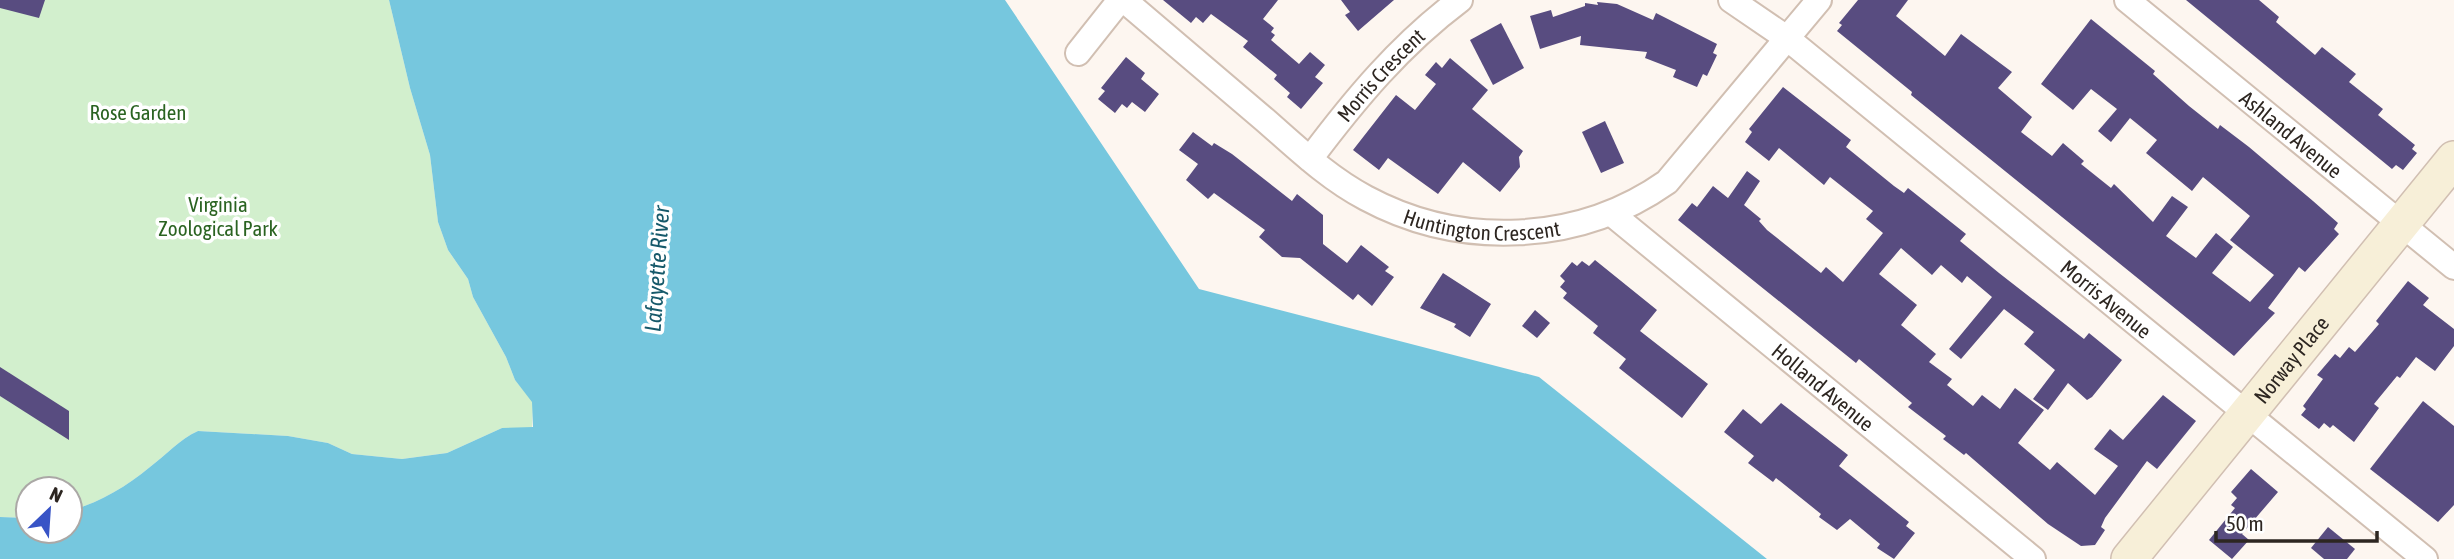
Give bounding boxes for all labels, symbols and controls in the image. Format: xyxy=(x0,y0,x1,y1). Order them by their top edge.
street label: Morris Crescent xyxy=(1332,23,1429,126)
street label: Ashland Avenue xyxy=(2235,85,2347,183)
park label: Rose Garden xyxy=(90,100,186,124)
park label: Virginia Zoological Park xyxy=(158,192,278,240)
water label: Lafayette River xyxy=(640,204,674,333)
street label: Huntington Crescent xyxy=(1401,204,1562,245)
street label: Morris Avenue xyxy=(2056,255,2156,343)
street label: Norway Place xyxy=(2249,311,2334,408)
street label: Holland Avenue xyxy=(1768,338,1879,436)
north arrow xyxy=(14,475,84,545)
text: N xyxy=(46,482,66,507)
scale bar xyxy=(2216,500,2377,544)
text: 50 m xyxy=(2226,511,2264,535)

